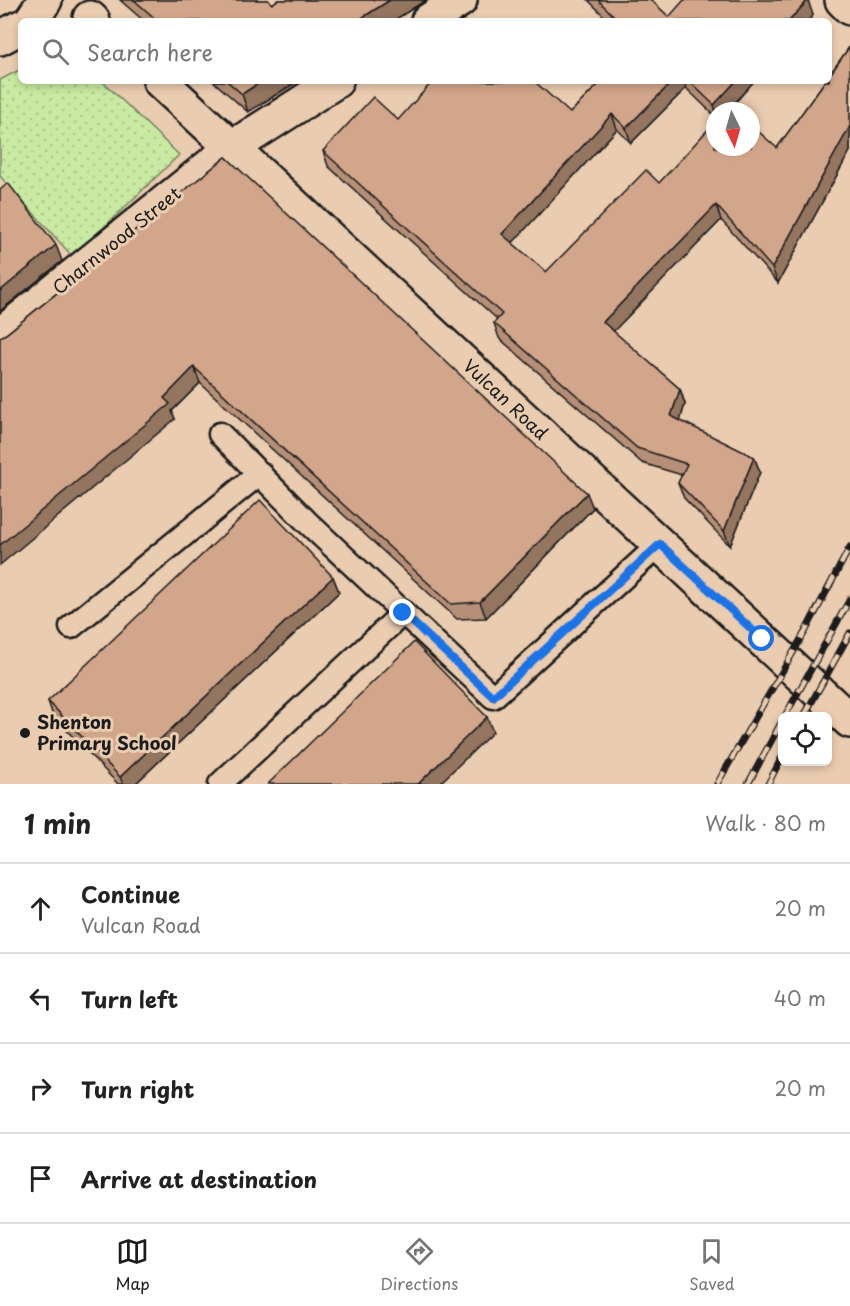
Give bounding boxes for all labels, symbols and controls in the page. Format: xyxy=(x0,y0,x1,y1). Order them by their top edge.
search box xyxy=(18,18,832,84)
icon: search xyxy=(39,35,72,68)
text: Search here xyxy=(87,35,213,68)
north arrow xyxy=(706,102,760,156)
street label: Charnwood Street xyxy=(46,179,186,300)
street label: Vulcan Road xyxy=(457,352,555,446)
route end xyxy=(389,599,415,625)
route start xyxy=(748,625,774,651)
place label: Shenton Primary School xyxy=(37,708,177,756)
map controls xyxy=(778,712,832,766)
button: locate xyxy=(778,712,832,766)
marker: Shenton Primary School xyxy=(18,726,32,740)
text: 1 min xyxy=(24,804,91,843)
text: Walk · 80 m xyxy=(705,808,826,838)
text: Continue xyxy=(81,877,180,910)
icon: ahead xyxy=(24,892,57,925)
text: 20 m xyxy=(774,893,826,923)
text: Vulcan Road xyxy=(81,910,201,940)
icon: left xyxy=(24,982,57,1015)
text: Turn left xyxy=(81,982,178,1015)
text: 40 m xyxy=(774,983,826,1013)
icon: right xyxy=(24,1072,57,1105)
text: Turn right xyxy=(81,1072,194,1105)
text: 20 m xyxy=(774,1073,826,1103)
icon: arrive xyxy=(24,1162,57,1195)
text: Arrive at destination xyxy=(81,1162,317,1195)
tab: Map xyxy=(115,1235,150,1295)
tab: Directions xyxy=(380,1235,458,1295)
tab: Saved xyxy=(689,1235,735,1295)

